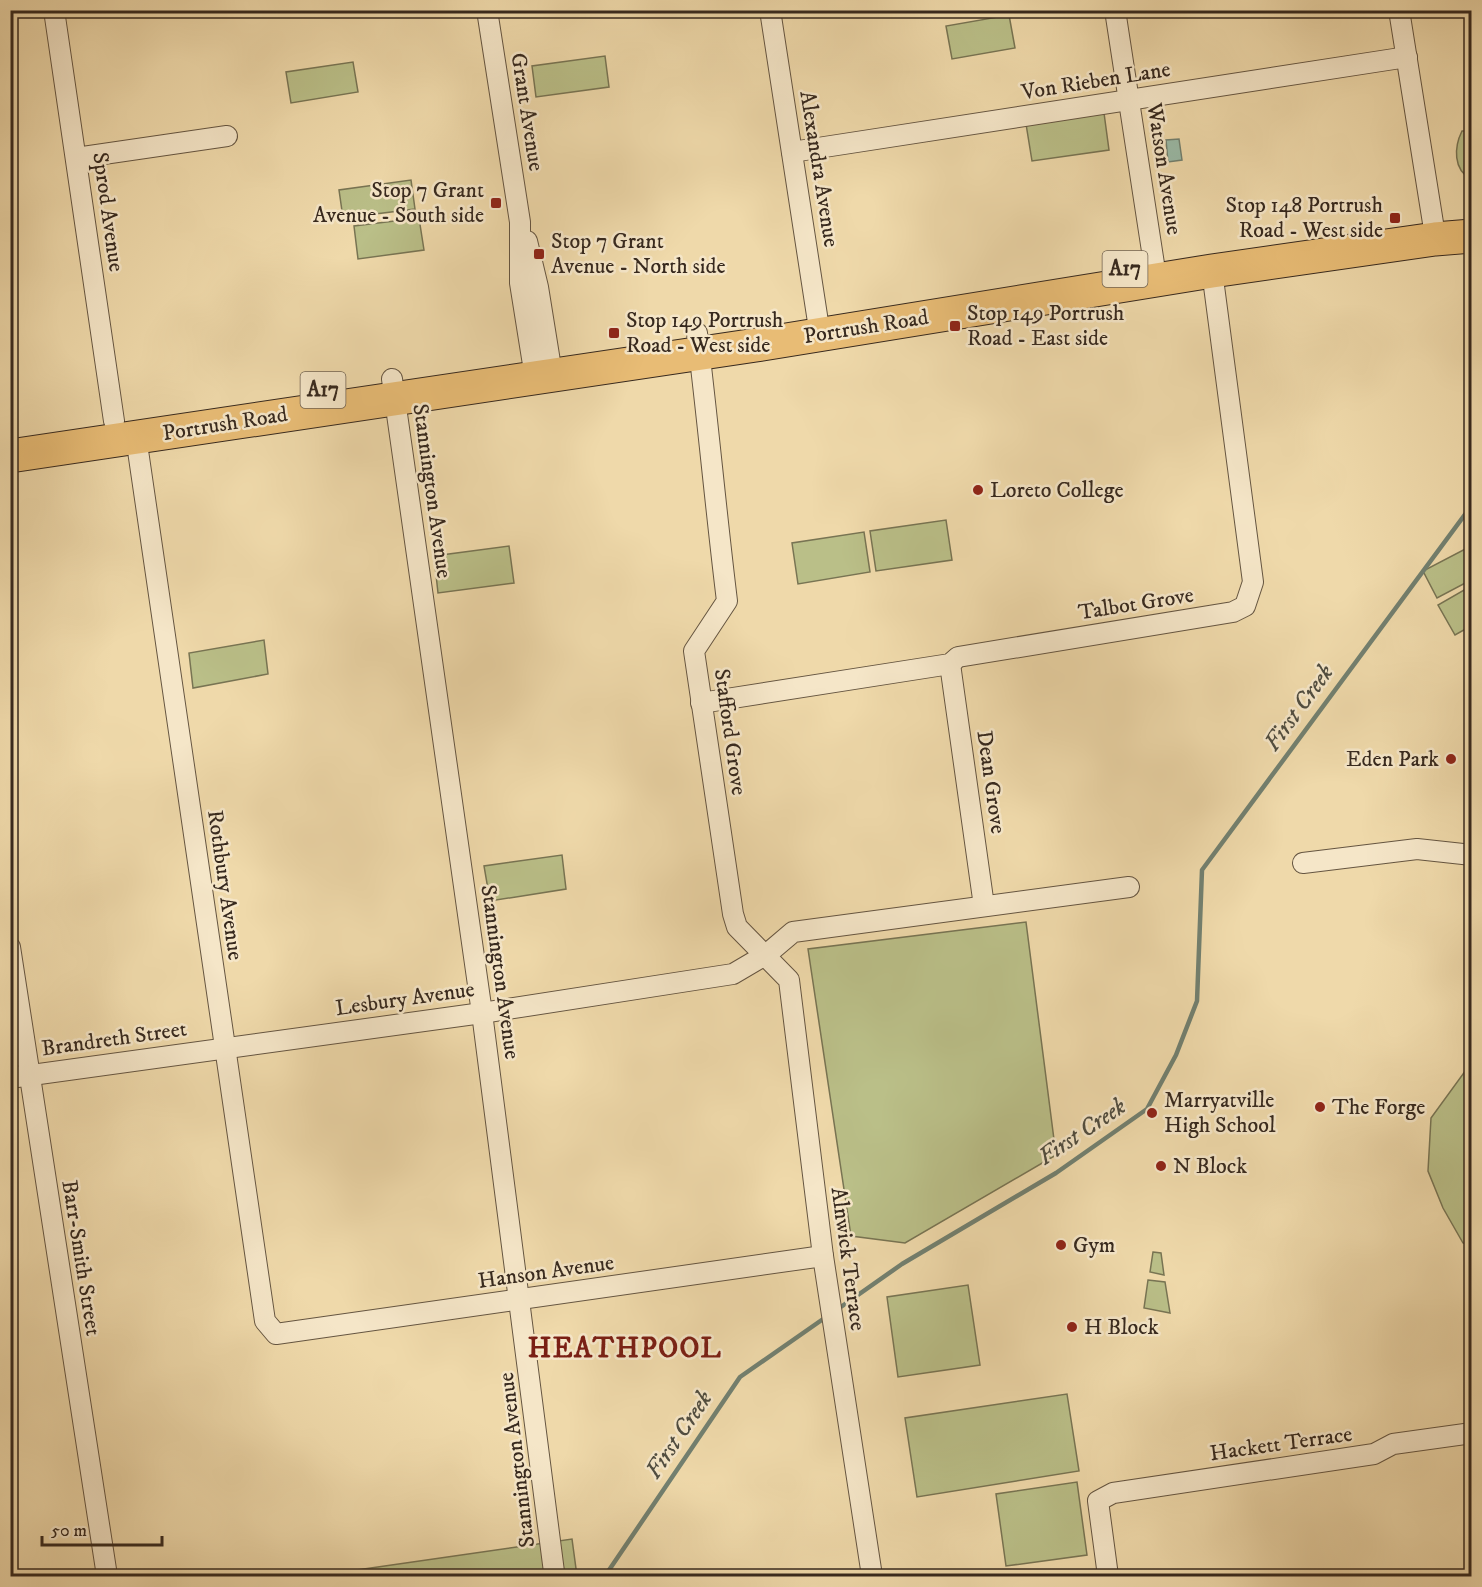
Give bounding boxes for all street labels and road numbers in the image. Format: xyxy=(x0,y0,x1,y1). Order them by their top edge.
street label: Grant Avenue xyxy=(504,51,550,173)
street label: Von Rieben Lane xyxy=(1019,56,1172,106)
street label: Alexandra Avenue xyxy=(793,89,845,249)
street label: Watson Avenue xyxy=(1140,100,1188,237)
street label: Sprod Avenue xyxy=(86,150,130,274)
road number: A17 xyxy=(1102,251,1148,287)
street label: Portrush Road xyxy=(802,304,930,350)
road number: A17 xyxy=(300,372,346,408)
street label: Portrush Road xyxy=(161,401,289,447)
street label: Stannington Avenue xyxy=(406,402,458,580)
street label: Talbot Grove xyxy=(1076,582,1196,626)
street label: Stafford Grove xyxy=(708,667,752,797)
street label: Dean Grove xyxy=(970,729,1012,835)
street label: Rothbury Avenue xyxy=(201,808,249,962)
street label: Stannington Avenue xyxy=(474,883,526,1061)
street label: Lesbury Avenue xyxy=(334,976,476,1022)
street label: Brandreth Street xyxy=(40,1015,188,1063)
street label: Barr-Smith Street xyxy=(55,1178,107,1338)
street label: Alnwick Terrace xyxy=(825,1185,871,1333)
street label: Hanson Avenue xyxy=(476,1249,616,1295)
street label: Stannington Avenue xyxy=(493,1371,541,1549)
street label: Hackett Terrace xyxy=(1208,1421,1354,1467)

